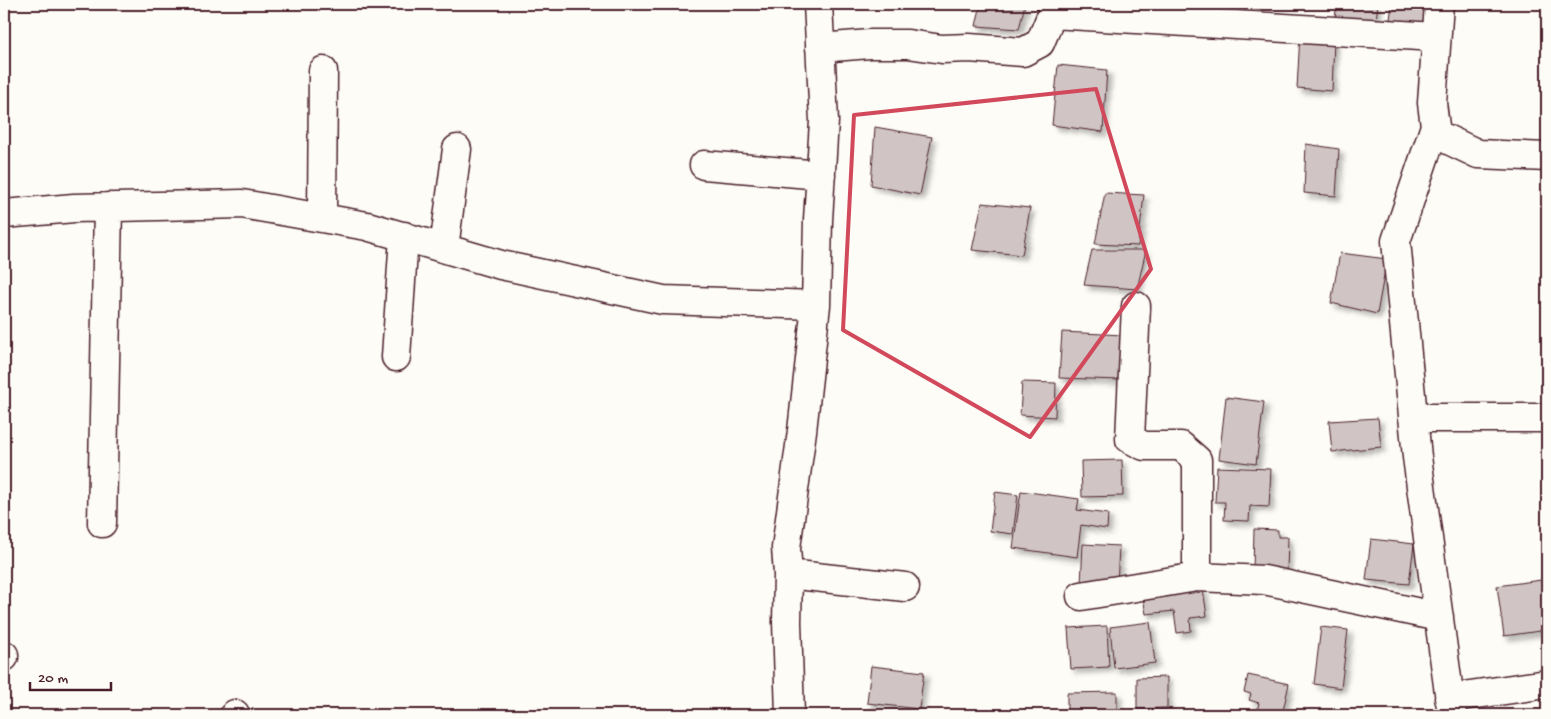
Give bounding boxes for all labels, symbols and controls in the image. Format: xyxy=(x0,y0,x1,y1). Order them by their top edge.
scale bar xyxy=(30,659,111,691)
text: 20 m xyxy=(38,670,68,688)

